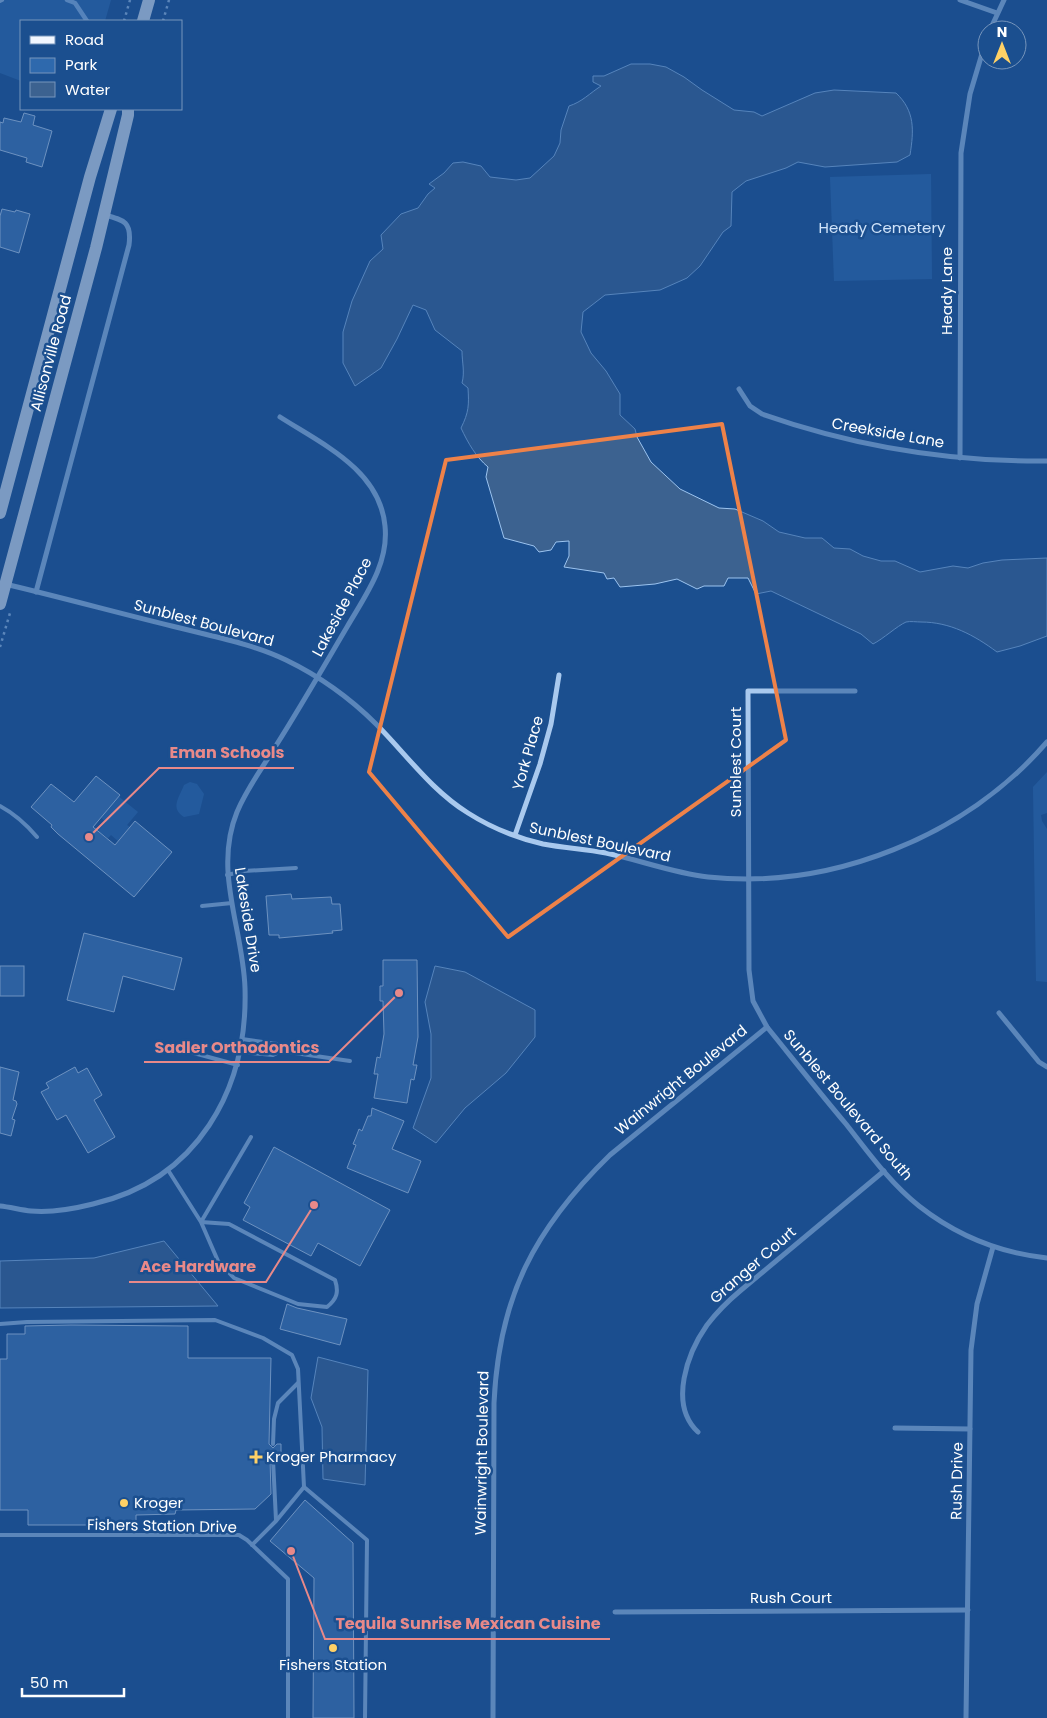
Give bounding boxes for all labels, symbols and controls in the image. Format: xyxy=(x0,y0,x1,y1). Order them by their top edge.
legend xyxy=(20,20,182,110)
north arrow xyxy=(977,20,1027,70)
text: N xyxy=(997,22,1007,42)
text: Road xyxy=(65,29,104,50)
text: Park xyxy=(65,54,97,75)
text: Water xyxy=(65,79,111,100)
park label: Heady Cemetery xyxy=(819,217,946,238)
street label: Heady Lane xyxy=(936,247,957,335)
street label: Allisonville Road xyxy=(25,292,76,414)
street label: Creekside Lane xyxy=(830,412,946,453)
street label: Lakeside Place xyxy=(307,553,377,660)
street label: Sunblest Boulevard xyxy=(132,594,276,651)
street label: Sunblest Court xyxy=(725,707,746,817)
street label: York Place xyxy=(507,713,548,793)
callout: Eman Schools xyxy=(159,737,294,768)
text: Eman Schools xyxy=(170,741,285,764)
street label: Sunblest Boulevard xyxy=(527,816,673,867)
street label: Lakeside Drive xyxy=(230,866,267,974)
street label: Wainwright Boulevard xyxy=(610,1020,751,1140)
street label: Sunblest Boulevard South xyxy=(779,1025,918,1185)
callout: Sadler Orthodontics xyxy=(144,1031,329,1062)
text: Sadler Orthodontics xyxy=(155,1036,320,1059)
street label: Granger Court xyxy=(705,1221,800,1308)
callout: Ace Hardware xyxy=(129,1251,266,1282)
text: Ace Hardware xyxy=(140,1255,256,1278)
street label: Wainwright Boulevard xyxy=(470,1371,493,1535)
street label: Rush Drive xyxy=(945,1442,968,1520)
place label: Kroger Pharmacy xyxy=(266,1446,397,1467)
marker: Kroger Pharmacy xyxy=(250,1451,262,1463)
place label: Kroger xyxy=(134,1492,184,1513)
marker: Kroger xyxy=(118,1497,130,1509)
street label: Fishers Station Drive xyxy=(87,1514,237,1537)
street label: Rush Court xyxy=(750,1587,832,1608)
callout: Tequila Sunrise Mexican Cuisine xyxy=(325,1608,610,1639)
text: Tequila Sunrise Mexican Cuisine xyxy=(335,1612,601,1635)
marker: Fishers Station xyxy=(327,1642,339,1654)
place label: Fishers Station xyxy=(279,1654,387,1675)
scale bar xyxy=(22,1666,125,1698)
text: 50 m xyxy=(30,1672,68,1693)

